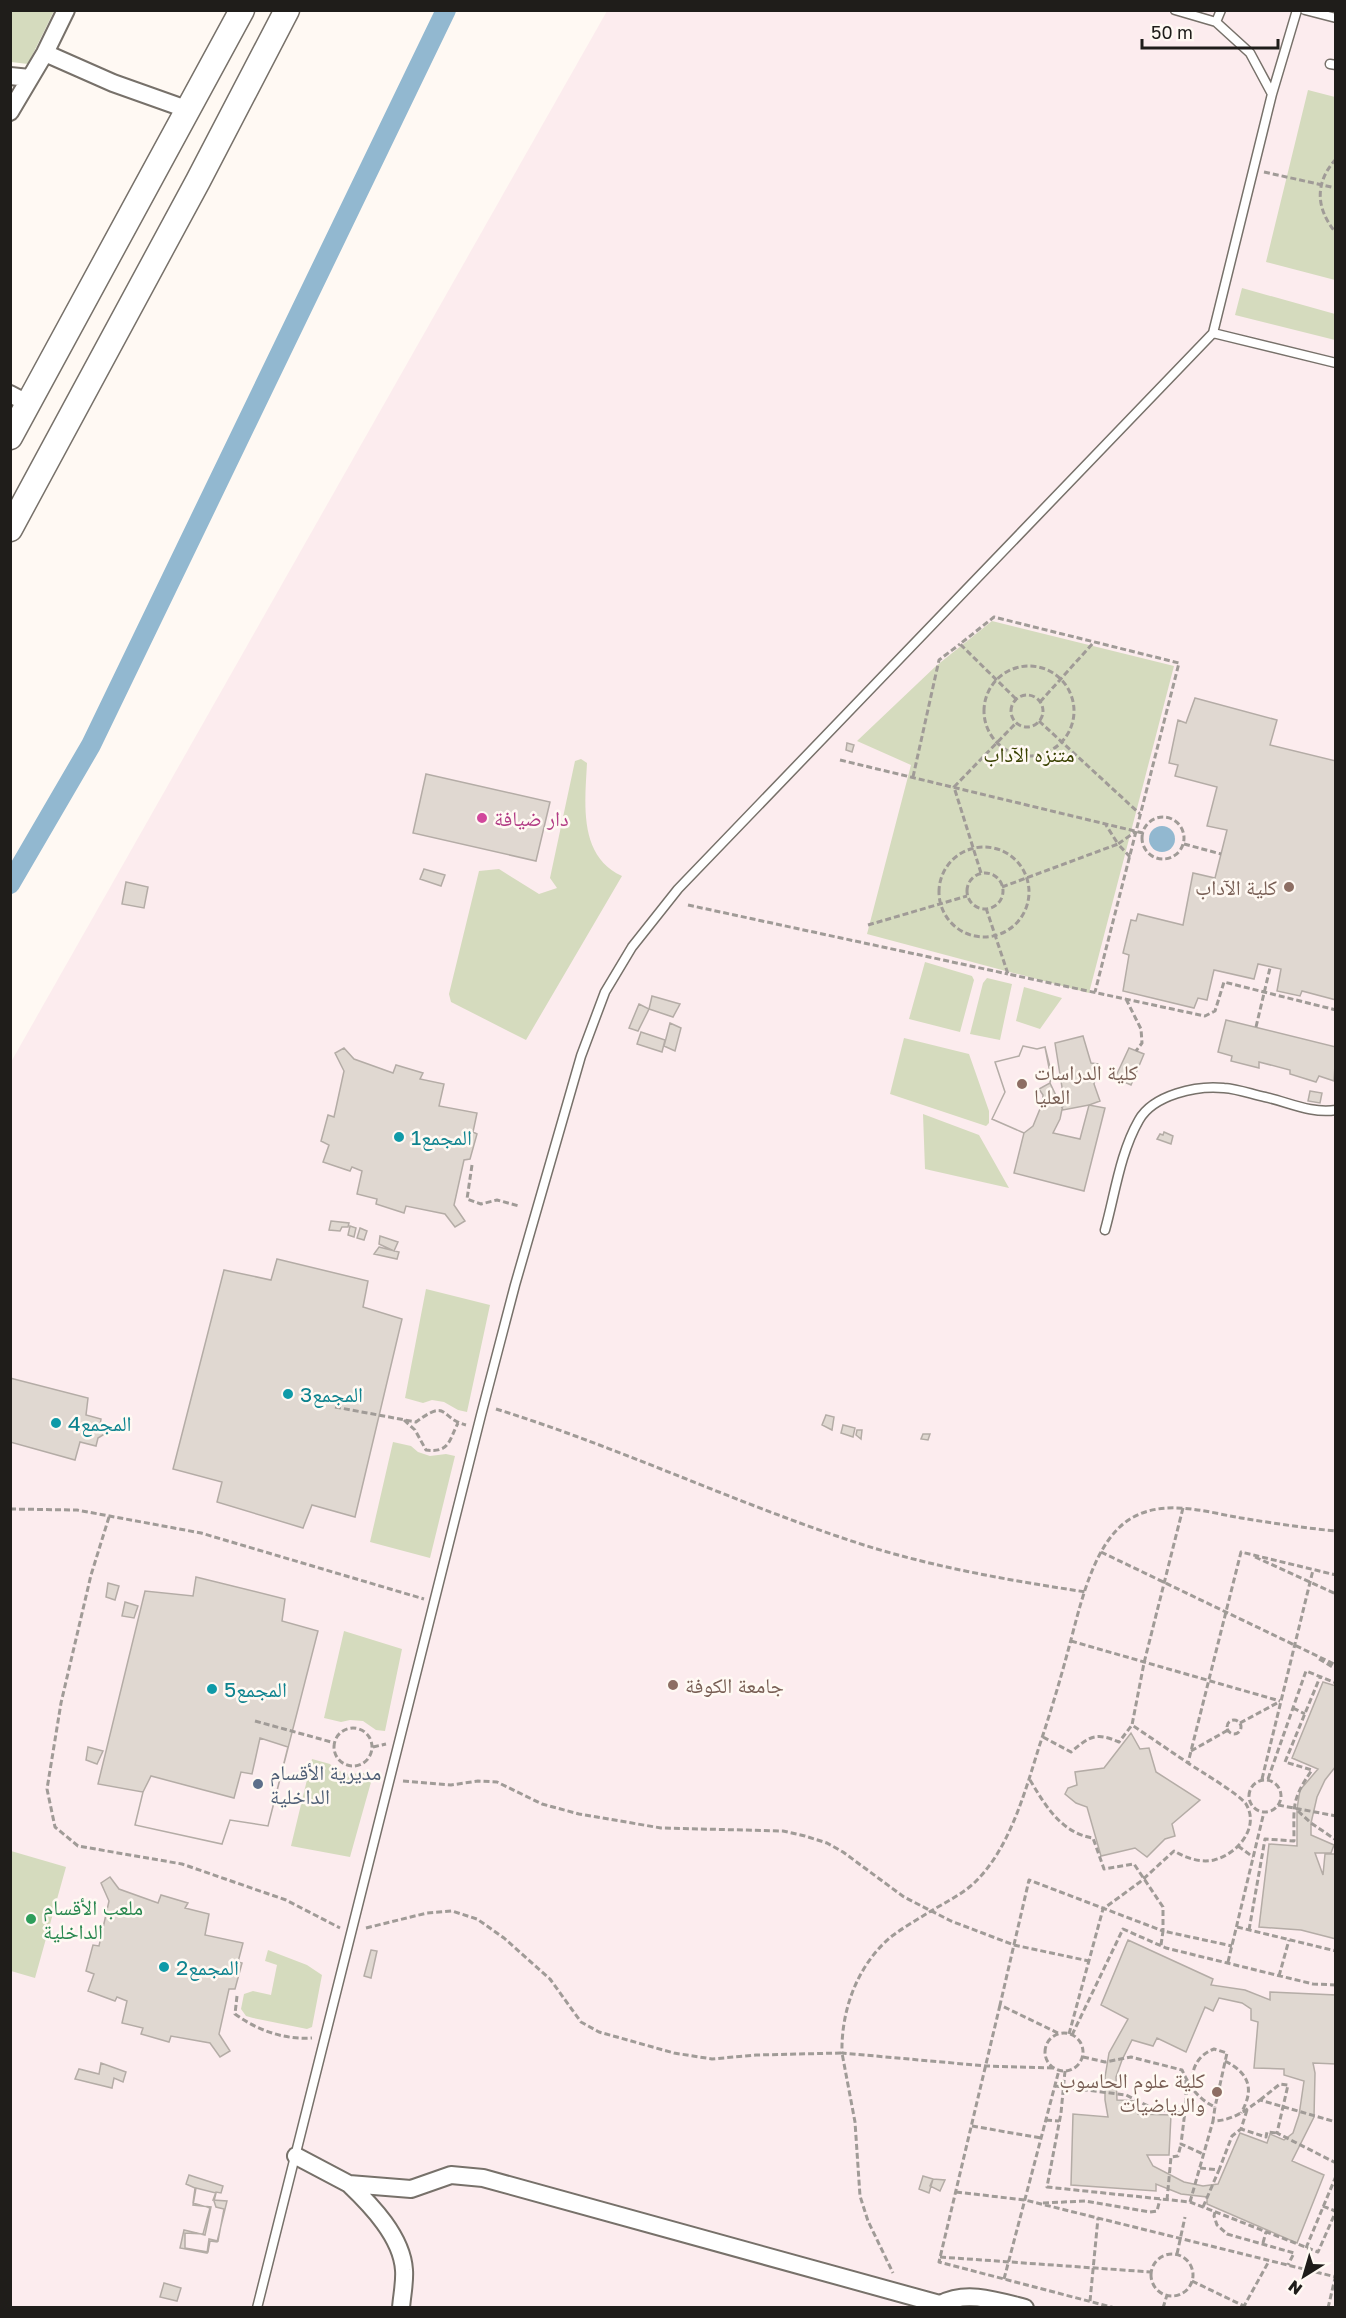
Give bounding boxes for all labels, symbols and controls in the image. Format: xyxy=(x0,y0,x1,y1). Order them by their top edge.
scale bar xyxy=(1142,12,1278,50)
text: 50 m xyxy=(1151,21,1193,43)
park label: متنزه الآداب xyxy=(983,741,1075,767)
place label: دار ضيافة xyxy=(494,805,569,831)
marker: دار ضيافة xyxy=(475,811,489,825)
place label: كلية الآداب xyxy=(1195,874,1277,900)
marker: كلية الآداب xyxy=(1282,880,1296,894)
place label: كلية الدراسات العليا xyxy=(1034,1059,1138,1109)
marker: كلية الدراسات العليا xyxy=(1015,1077,1029,1091)
place label: المجمع1 xyxy=(411,1124,472,1151)
marker: المجمع1 xyxy=(392,1130,406,1144)
place label: المجمع3 xyxy=(300,1381,363,1408)
marker: المجمع3 xyxy=(281,1387,295,1401)
place label: المجمع4 xyxy=(68,1410,132,1437)
marker: المجمع4 xyxy=(49,1416,63,1430)
place label: جامعة الكوفة xyxy=(685,1672,784,1698)
place label: المجمع5 xyxy=(224,1676,287,1703)
marker: جامعة الكوفة xyxy=(666,1678,680,1692)
marker: المجمع5 xyxy=(205,1682,219,1696)
place label: مديرية الأقسام الداخلية xyxy=(270,1759,381,1809)
marker: مديرية الأقسام الداخلية xyxy=(251,1777,265,1791)
place label: ملعب الأقسام الداخلية xyxy=(43,1894,143,1944)
marker: ملعب الأقسام الداخلية xyxy=(24,1912,38,1926)
place label: المجمع2 xyxy=(176,1954,239,1981)
marker: المجمع2 xyxy=(157,1960,171,1974)
place label: كلية علوم الحاسوب والرياضيات xyxy=(1059,2067,1205,2117)
marker: كلية علوم الحاسوب والرياضيات xyxy=(1210,2085,1224,2099)
north arrow xyxy=(1274,2246,1334,2306)
text: N xyxy=(1284,2276,1306,2300)

